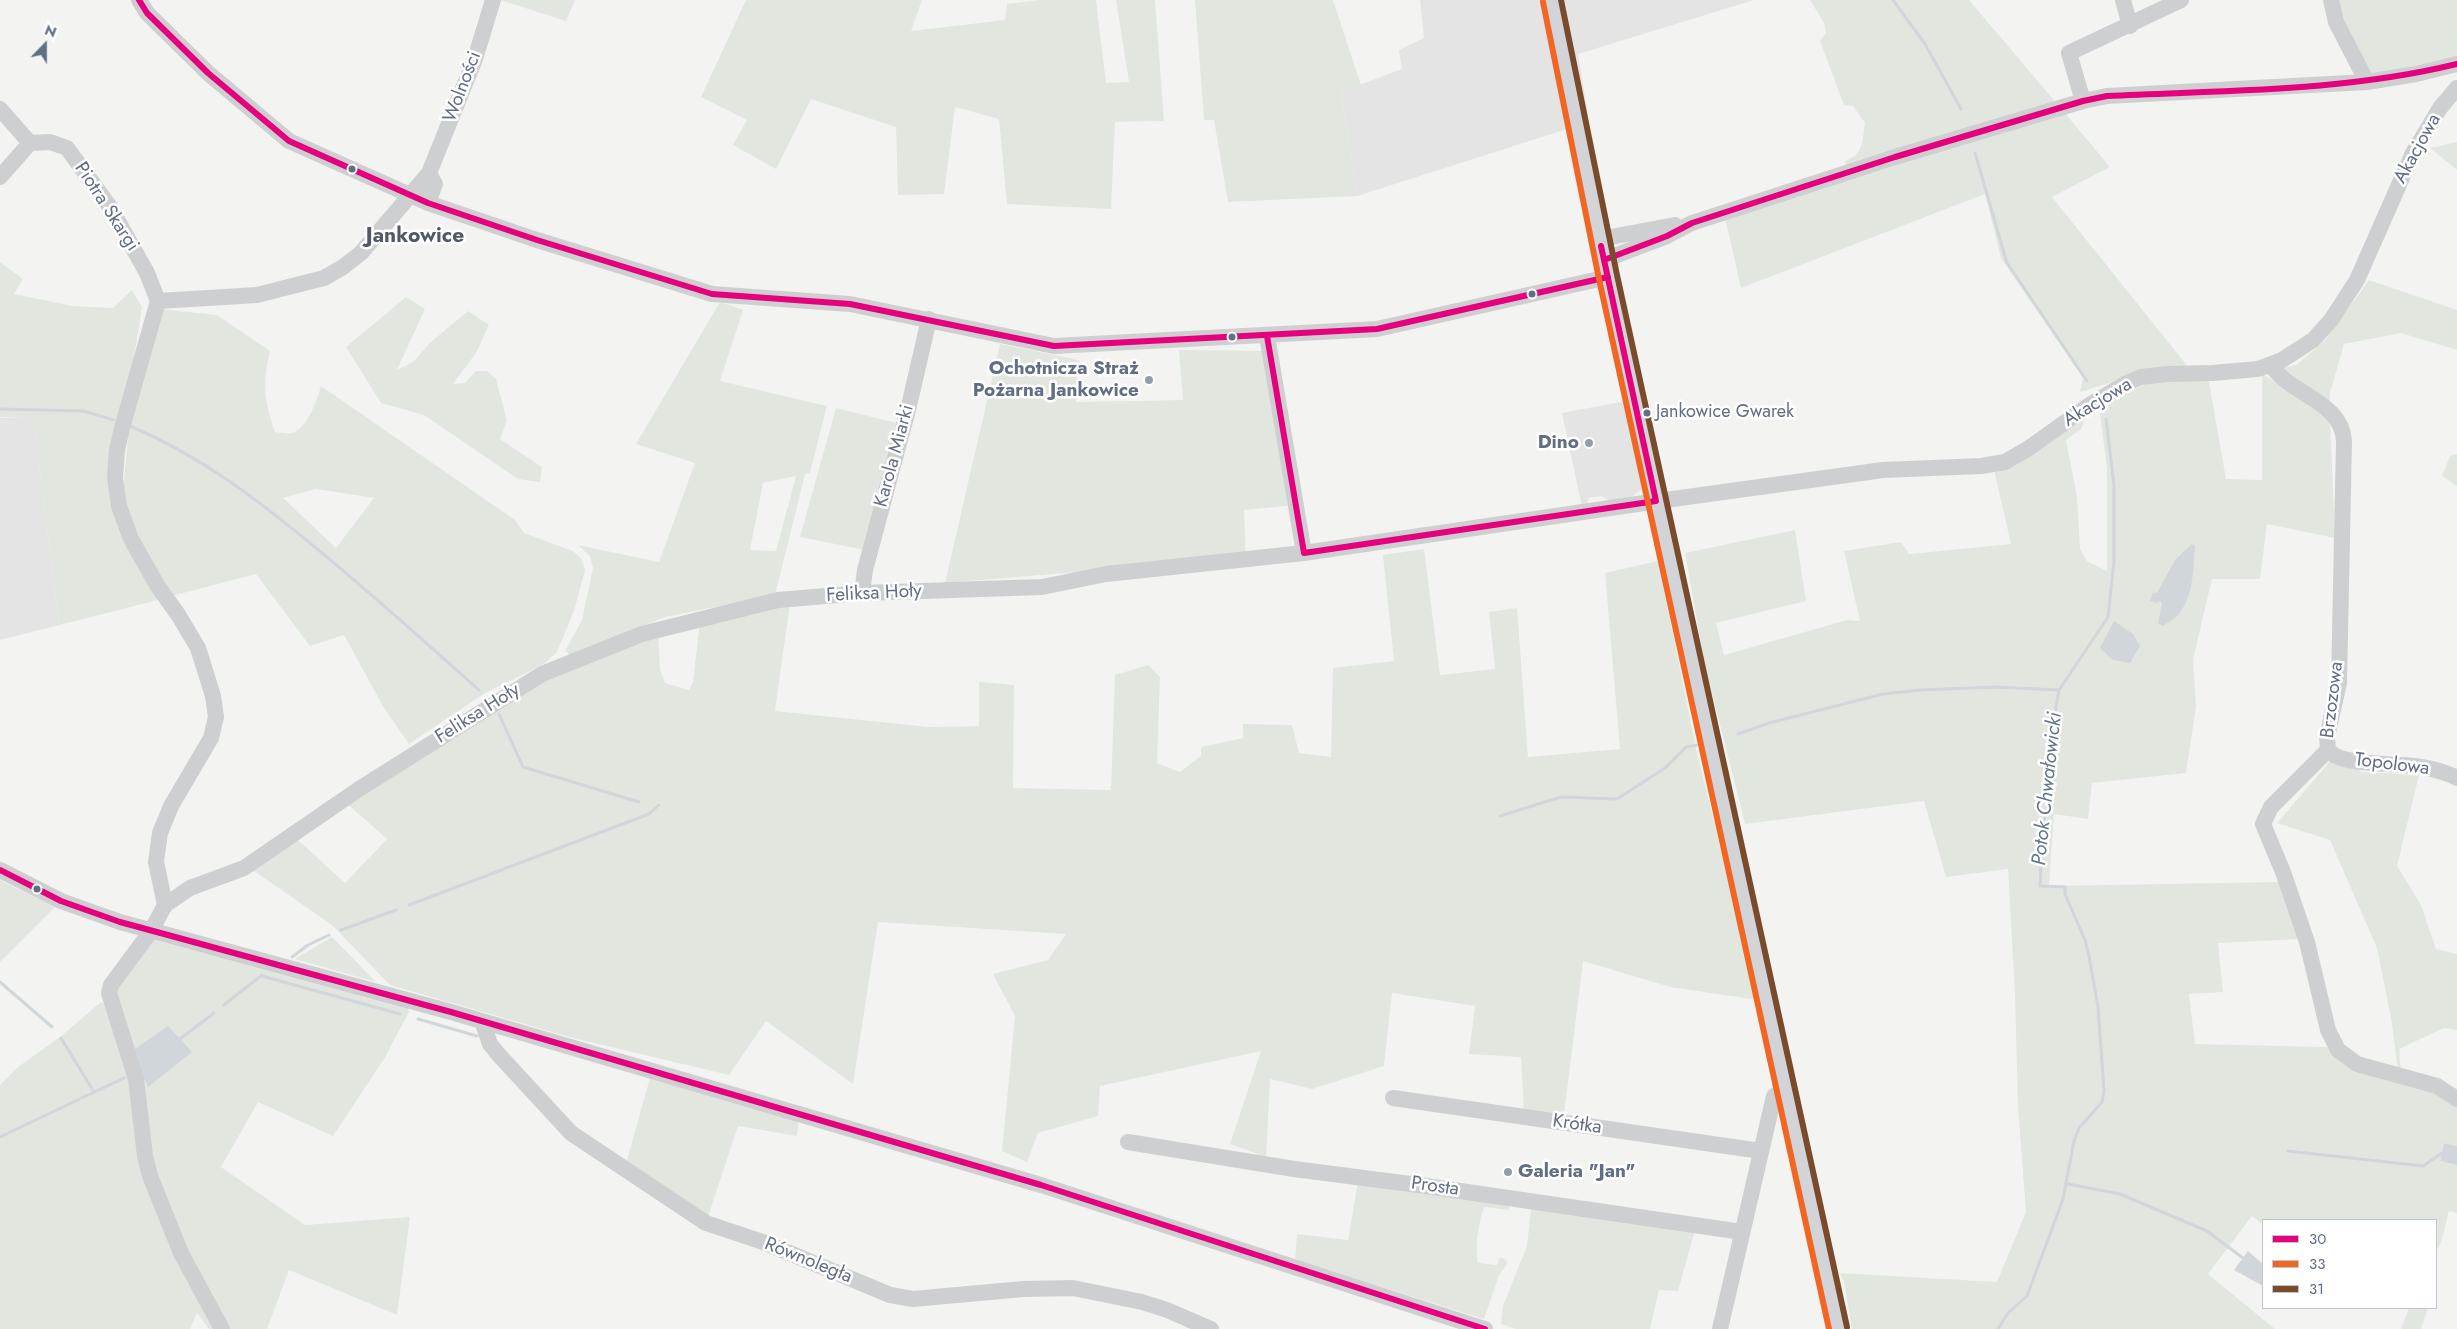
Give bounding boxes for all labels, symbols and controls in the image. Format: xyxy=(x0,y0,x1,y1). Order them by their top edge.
north arrow xyxy=(20,20,70,70)
text: N xyxy=(42,20,60,42)
street label: Wolności xyxy=(439,48,487,126)
street label: Akacjowa xyxy=(2390,110,2446,188)
street label: Piotra Skargi xyxy=(69,158,143,256)
unlabelled marker xyxy=(347,164,357,174)
district label: Jankowice xyxy=(366,224,464,250)
unlabelled marker xyxy=(1527,289,1537,299)
unlabelled marker xyxy=(1227,332,1237,342)
place label: Ochotnicza Straż Pożarna Jankowice xyxy=(973,358,1139,402)
marker: Ochotnicza Straż Pożarna Jankowice xyxy=(1143,374,1155,386)
street label: Akacjowa xyxy=(2060,374,2136,432)
street label: Karola Miarki xyxy=(870,402,920,510)
place label: Jankowice Gwarek xyxy=(1656,402,1794,424)
marker: Jankowice Gwarek xyxy=(1642,408,1652,418)
place label: Dino xyxy=(1538,432,1579,454)
marker: Dino xyxy=(1583,437,1595,449)
street label: Feliksa Hoły xyxy=(826,580,922,608)
street label: Brzozowa xyxy=(2317,660,2349,740)
street label: Feliksa Hoły xyxy=(431,679,525,749)
water label: Potok Chwałowicki xyxy=(2028,711,2068,867)
street label: Topolowa xyxy=(2353,749,2431,781)
unlabelled marker xyxy=(32,884,42,894)
street label: Krótka xyxy=(1551,1110,1603,1140)
place label: Galeria "Jan" xyxy=(1518,1161,1635,1183)
marker: Galeria "Jan" xyxy=(1502,1166,1514,1178)
street label: Prosta xyxy=(1410,1172,1460,1202)
legend xyxy=(2262,1219,2437,1309)
text: 30 xyxy=(2309,1228,2326,1250)
street label: Równoległa xyxy=(761,1233,855,1289)
text: 33 xyxy=(2309,1253,2325,1275)
text: 31 xyxy=(2309,1278,2324,1300)

